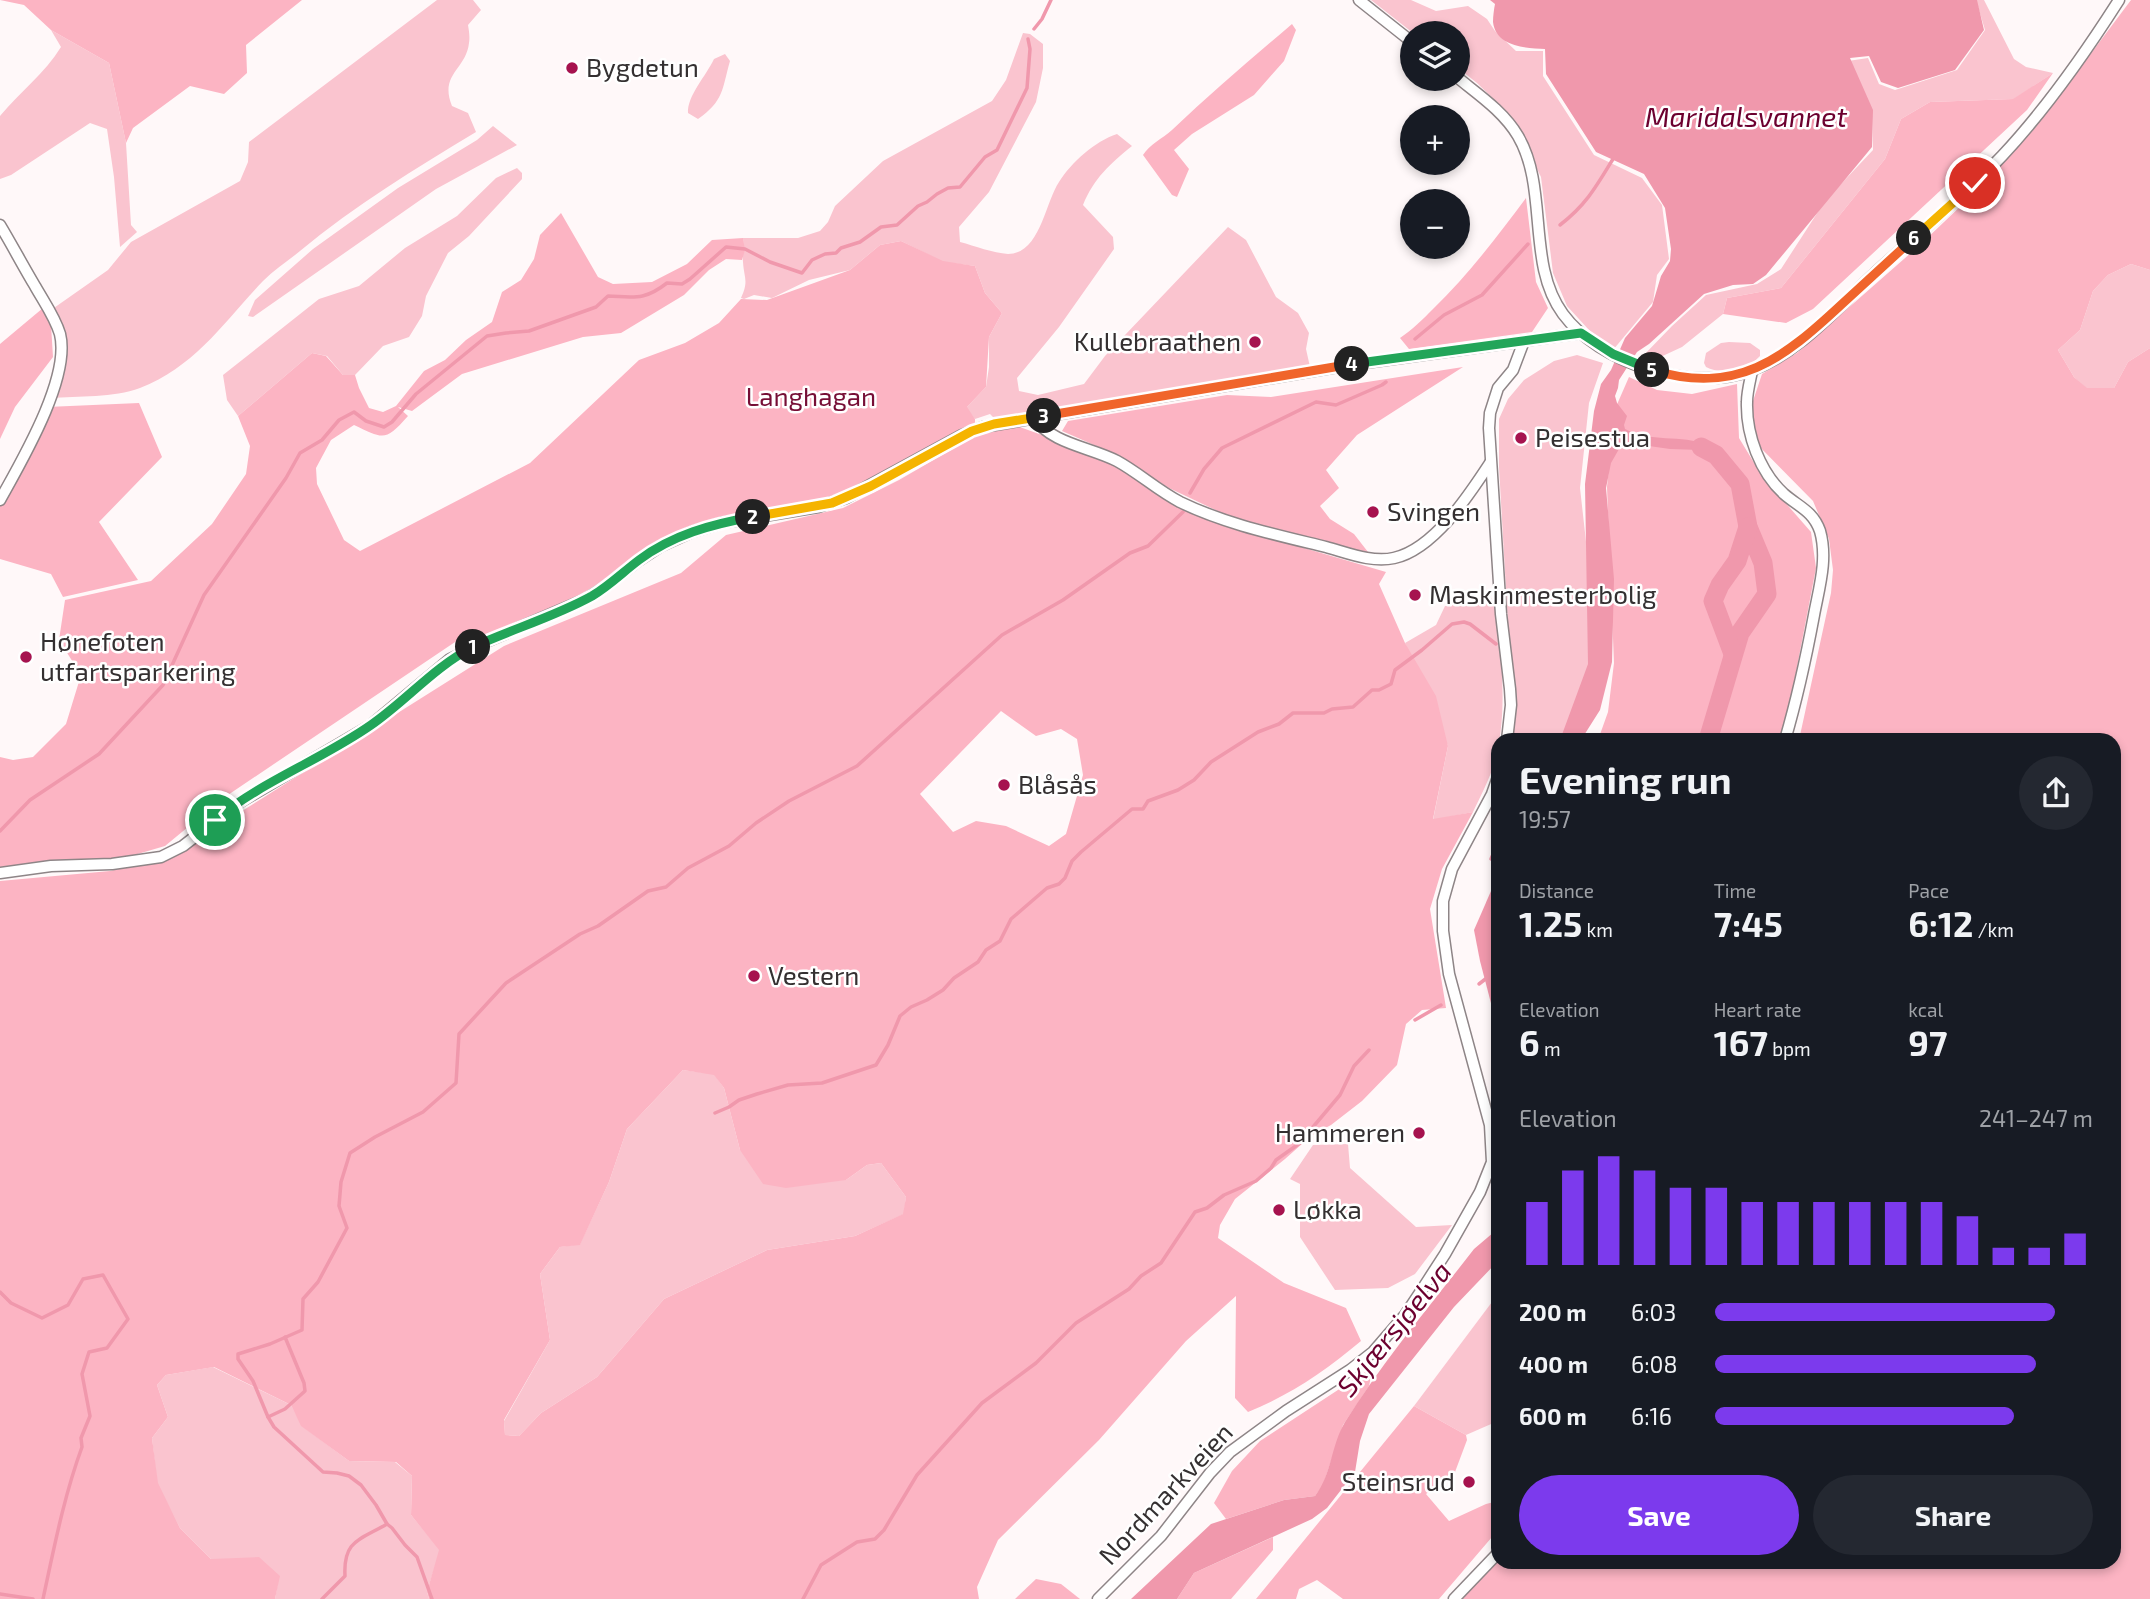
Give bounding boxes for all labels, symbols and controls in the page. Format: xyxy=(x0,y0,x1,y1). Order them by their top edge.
map controls xyxy=(1400,21,1470,259)
button: layers xyxy=(1400,21,1470,91)
place label: Bygdetun xyxy=(586,51,699,82)
marker: Bygdetun xyxy=(564,60,580,76)
water label: Maridalsvannet xyxy=(1645,99,1847,133)
button: + xyxy=(1400,105,1470,175)
pin xyxy=(1945,153,2005,213)
icon: check xyxy=(1956,164,1994,202)
button: − xyxy=(1400,189,1470,259)
pin: 6 xyxy=(1896,220,1932,256)
text: 6 xyxy=(1908,226,1919,249)
place label: Kullebraathen xyxy=(1074,325,1241,356)
marker: Kullebraathen xyxy=(1247,334,1263,350)
pin: 4 xyxy=(1334,346,1370,382)
text: 4 xyxy=(1345,352,1358,375)
pin: 5 xyxy=(1634,352,1670,388)
text: 5 xyxy=(1646,358,1657,381)
park label: Langhagan xyxy=(746,380,876,411)
pin: 3 xyxy=(1026,398,1062,434)
text: 3 xyxy=(1038,404,1049,427)
place label: Peisestua xyxy=(1535,421,1650,452)
marker: Peisestua xyxy=(1513,430,1529,446)
place label: Svingen xyxy=(1387,495,1480,526)
pin: 2 xyxy=(736,500,770,534)
marker: Svingen xyxy=(1365,504,1381,520)
text: 2 xyxy=(747,505,758,528)
place label: Maskinmesterbolig xyxy=(1429,578,1657,609)
marker: Maskinmesterbolig xyxy=(1407,587,1423,603)
place label: Hønefoten utfartsparkering xyxy=(40,625,236,686)
pin: 1 xyxy=(456,630,490,664)
text: 1 xyxy=(468,635,477,658)
marker: Hønefoten utfartsparkering xyxy=(18,649,34,665)
text: Evening run xyxy=(1519,756,1732,802)
button: share xyxy=(2019,756,2093,830)
place label: Blåsås xyxy=(1018,768,1097,799)
marker: Blåsås xyxy=(996,777,1012,793)
pin xyxy=(185,790,245,850)
icon: arrive xyxy=(196,801,234,839)
text: 19:57 xyxy=(1519,805,1571,833)
text: Distance xyxy=(1519,879,1594,902)
text: Time xyxy=(1714,879,1756,902)
text: Pace xyxy=(1908,879,1949,902)
text: 1.25 xyxy=(1519,902,1582,944)
text: 7:45 xyxy=(1714,902,1783,944)
text: 6:12 xyxy=(1908,902,1973,944)
text: km xyxy=(1582,918,1613,941)
text: /km xyxy=(1973,918,2014,941)
place label: Vestern xyxy=(768,959,859,990)
marker: Vestern xyxy=(746,968,762,984)
text: Elevation xyxy=(1519,998,1600,1021)
text: Heart rate xyxy=(1714,998,1802,1021)
text: kcal xyxy=(1908,998,1943,1021)
text: 6 xyxy=(1519,1021,1540,1063)
text: 167 xyxy=(1714,1021,1768,1063)
text: 97 xyxy=(1908,1021,1947,1063)
text: m xyxy=(1540,1037,1561,1060)
text: bpm xyxy=(1768,1037,1811,1060)
text: Elevation xyxy=(1519,1104,1617,1132)
text: 241–247 m xyxy=(1979,1104,2093,1132)
place label: Hammeren xyxy=(1275,1116,1405,1147)
marker: Hammeren xyxy=(1411,1125,1427,1141)
place label: Løkka xyxy=(1293,1193,1362,1224)
marker: Løkka xyxy=(1271,1202,1287,1218)
water label: Skjærsjøelva xyxy=(1329,1254,1458,1402)
text: 200 m xyxy=(1519,1298,1587,1326)
text: 6:03 xyxy=(1631,1298,1676,1326)
text: 400 m xyxy=(1519,1350,1588,1378)
text: 6:08 xyxy=(1631,1350,1677,1378)
text: 600 m xyxy=(1519,1402,1587,1430)
text: 6:16 xyxy=(1631,1402,1672,1430)
street label: Nordmarkveien xyxy=(1092,1416,1238,1570)
place label: Steinsrud xyxy=(1342,1465,1455,1496)
marker: Steinsrud xyxy=(1461,1474,1477,1490)
button: Save xyxy=(1519,1475,1799,1555)
button: Share xyxy=(1813,1475,2093,1555)

